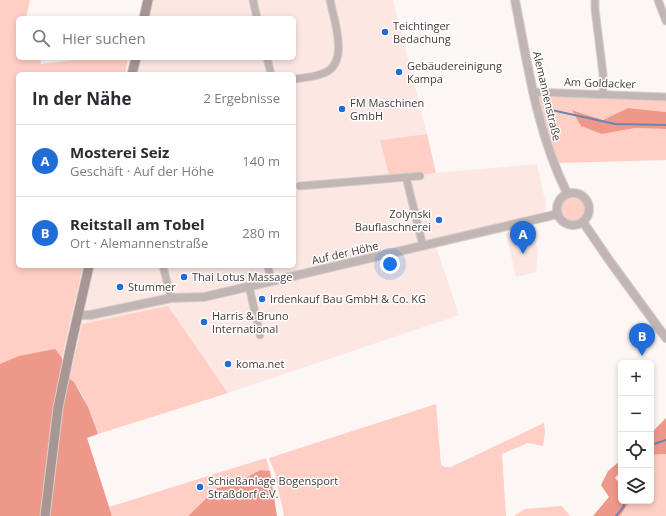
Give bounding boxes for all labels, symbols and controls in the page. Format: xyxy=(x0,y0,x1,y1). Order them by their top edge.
search box xyxy=(16,16,296,60)
place label: Teichtinger Bedachung xyxy=(393,18,451,46)
icon: search xyxy=(30,27,52,49)
marker: Teichtinger Bedachung xyxy=(380,27,390,37)
text: Hier suchen xyxy=(62,28,146,48)
street label: Alemannenstraße xyxy=(530,50,565,142)
place label: Gebäudereinigung Kampa xyxy=(407,58,502,86)
marker: Gebäudereinigung Kampa xyxy=(394,67,404,77)
street label: Am Goldacker xyxy=(564,74,637,91)
text: In der Nähe xyxy=(32,87,131,110)
text: 2 Ergebnisse xyxy=(203,89,280,107)
place label: FM Maschinen GmbH xyxy=(350,95,424,123)
marker: FM Maschinen GmbH xyxy=(337,104,347,114)
text: Mosterei Seiz xyxy=(70,142,169,162)
text: A xyxy=(41,152,49,170)
text: 140 m xyxy=(242,152,280,170)
text: Geschäft · Auf der Höhe xyxy=(70,162,214,180)
place label: Zolynski Bauflaschnerei xyxy=(355,206,431,234)
text: Reitstall am Tobel xyxy=(70,214,205,234)
marker: Zolynski Bauflaschnerei xyxy=(434,215,444,225)
pin: A xyxy=(510,221,536,254)
text: B xyxy=(41,224,49,242)
text: 280 m xyxy=(242,224,280,242)
text: Ort · Alemannenstraße xyxy=(70,234,208,252)
street label: Auf der Höhe xyxy=(310,238,380,267)
your location xyxy=(380,254,400,274)
place label: Thai Lotus Massage xyxy=(192,269,292,284)
marker: Thai Lotus Massage xyxy=(179,272,189,282)
place label: Stummer xyxy=(128,279,176,294)
marker: Stummer xyxy=(115,282,125,292)
place label: Irdenkauf Bau GmbH & Co. KG xyxy=(270,291,426,306)
marker: Irdenkauf Bau GmbH & Co. KG xyxy=(257,294,267,304)
place label: Harris & Bruno International xyxy=(212,308,289,336)
marker: Harris & Bruno International xyxy=(199,317,209,327)
pin: B xyxy=(629,323,655,356)
place label: koma.net xyxy=(236,356,285,371)
marker: koma.net xyxy=(223,359,233,369)
map controls xyxy=(618,360,654,504)
button: + xyxy=(618,360,654,396)
button: − xyxy=(618,396,654,432)
button: locate xyxy=(618,432,654,468)
button: layers xyxy=(618,468,654,504)
place label: Schießanlage Bogensport Straßdorf e.V. xyxy=(208,473,338,501)
marker: Schießanlage Bogensport Straßdorf e.V. xyxy=(195,482,205,492)

